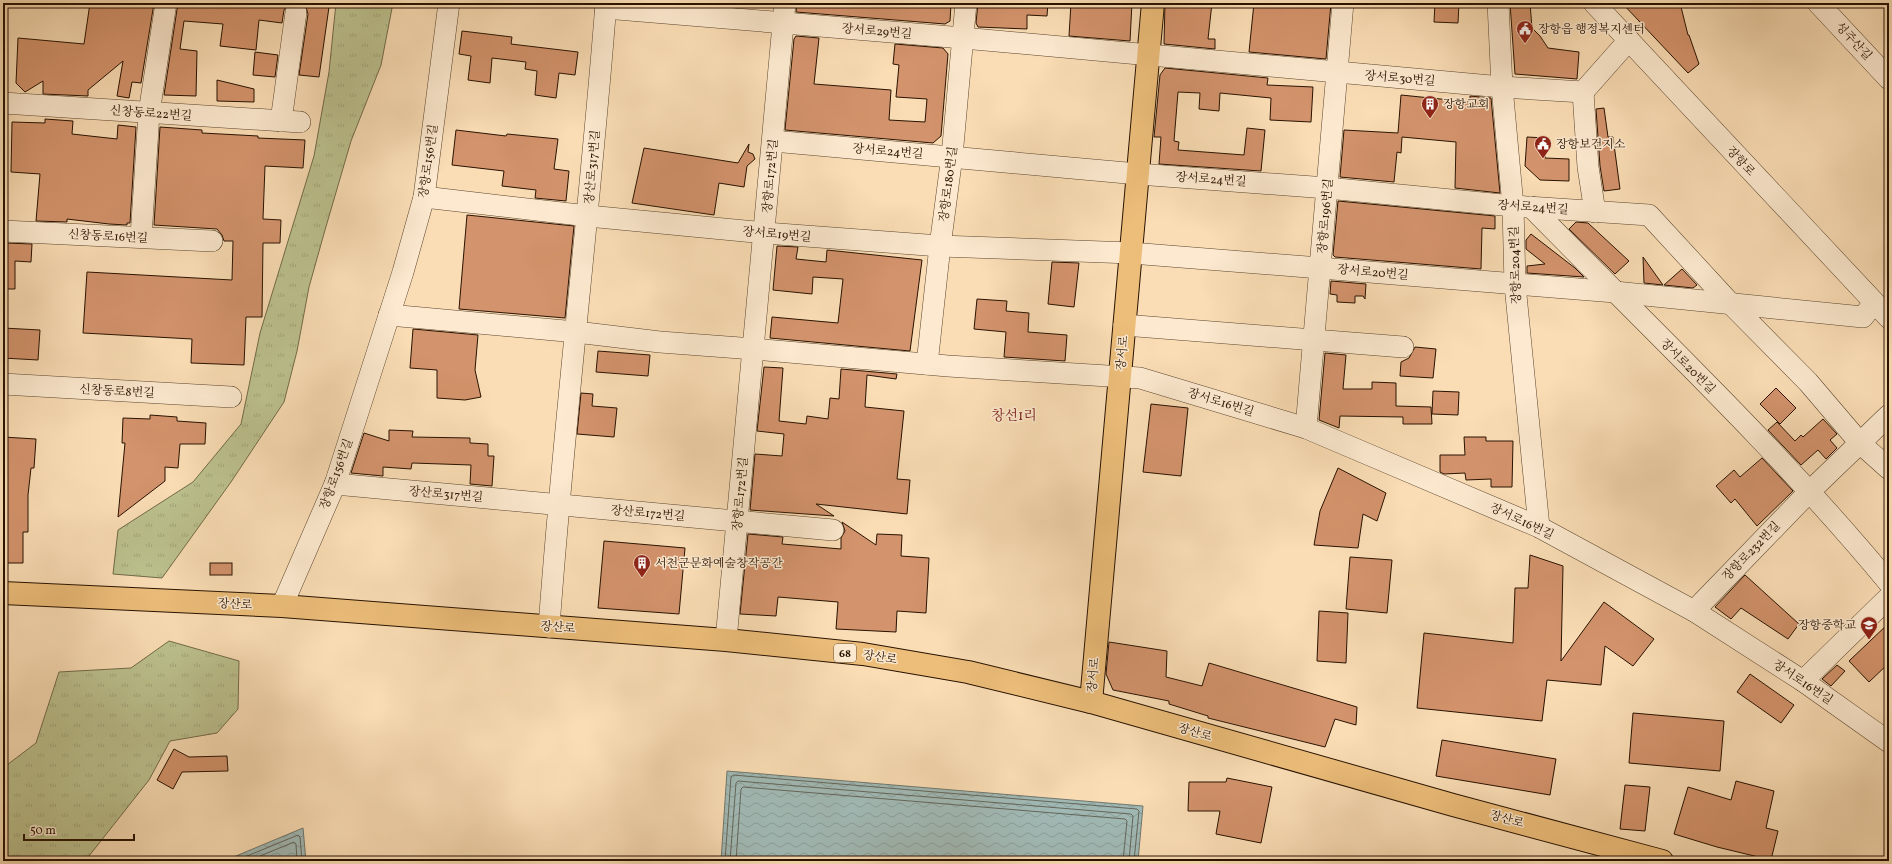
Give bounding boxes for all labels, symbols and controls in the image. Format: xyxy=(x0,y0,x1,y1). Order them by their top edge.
public building icon: 장항읍 행정복지센터 xyxy=(1515,19,1535,44)
street label: 성주산길 xyxy=(1832,19,1875,64)
street label: 장서로29번길 xyxy=(841,21,913,43)
place label: 장항읍 행정복지센터 xyxy=(1538,22,1645,38)
street label: 장서로30번길 xyxy=(1364,68,1436,90)
building icon: 장항교회 xyxy=(1420,94,1440,119)
place label: 장항교회 xyxy=(1443,97,1489,113)
street label: 신창동로22번길 xyxy=(109,103,193,125)
street label: 장항로156번길 xyxy=(416,123,442,199)
street label: 장산로317번길 xyxy=(582,129,604,205)
public building icon: 장항보건지소 xyxy=(1533,134,1553,159)
place label: 장항보건지소 xyxy=(1556,137,1626,153)
street label: 장항로172번길 xyxy=(760,138,782,214)
street label: 장서로24번길 xyxy=(852,141,924,163)
street label: 장항로 xyxy=(1723,144,1758,180)
street label: 장항로180번길 xyxy=(936,145,962,223)
street label: 장서로24번길 xyxy=(1175,170,1247,190)
street label: 장항로196번길 xyxy=(1315,178,1337,254)
street label: 장서로24번길 xyxy=(1497,198,1569,218)
street label: 장서로19번길 xyxy=(742,224,812,246)
street label: 장항로204번길 xyxy=(1507,226,1525,304)
street label: 신창동로16번길 xyxy=(67,227,148,247)
street label: 장서로20번길 xyxy=(1337,262,1409,284)
street label: 장서로 xyxy=(1114,335,1133,371)
street label: 장서로20번길 xyxy=(1656,336,1718,398)
street label: 신창동로8번길 xyxy=(79,382,155,402)
street label: 장서로16번길 xyxy=(1186,385,1256,421)
district label: 창선1리 xyxy=(991,407,1037,426)
street label: 장항로156번길 xyxy=(317,437,357,512)
street label: 장항로172번길 xyxy=(730,456,752,532)
street label: 장산로317번길 xyxy=(408,484,484,506)
street label: 장서로16번길 xyxy=(1487,500,1556,544)
street label: 장산로172번길 xyxy=(610,503,686,525)
street label: 장항로232번길 xyxy=(1719,519,1784,585)
building icon: 서천군문화예술창작공간 xyxy=(632,553,652,578)
place label: 서천군문화예술창작공간 xyxy=(655,556,783,572)
street label: 장산로 xyxy=(217,596,253,614)
school or university icon: 장항중학교 xyxy=(1859,615,1879,640)
place label: 장항중학교 xyxy=(1798,618,1856,634)
street label: 장산로 xyxy=(540,619,576,637)
road number: 68 xyxy=(834,644,856,662)
street label: 장산로 xyxy=(861,647,899,669)
street label: 장서로 xyxy=(1085,657,1104,693)
street label: 장서로16번길 xyxy=(1769,657,1835,709)
street label: 장산로 xyxy=(1176,720,1214,746)
street label: 장산로 xyxy=(1488,808,1526,832)
scale bar xyxy=(24,816,134,842)
text: 50 m xyxy=(30,823,56,839)

